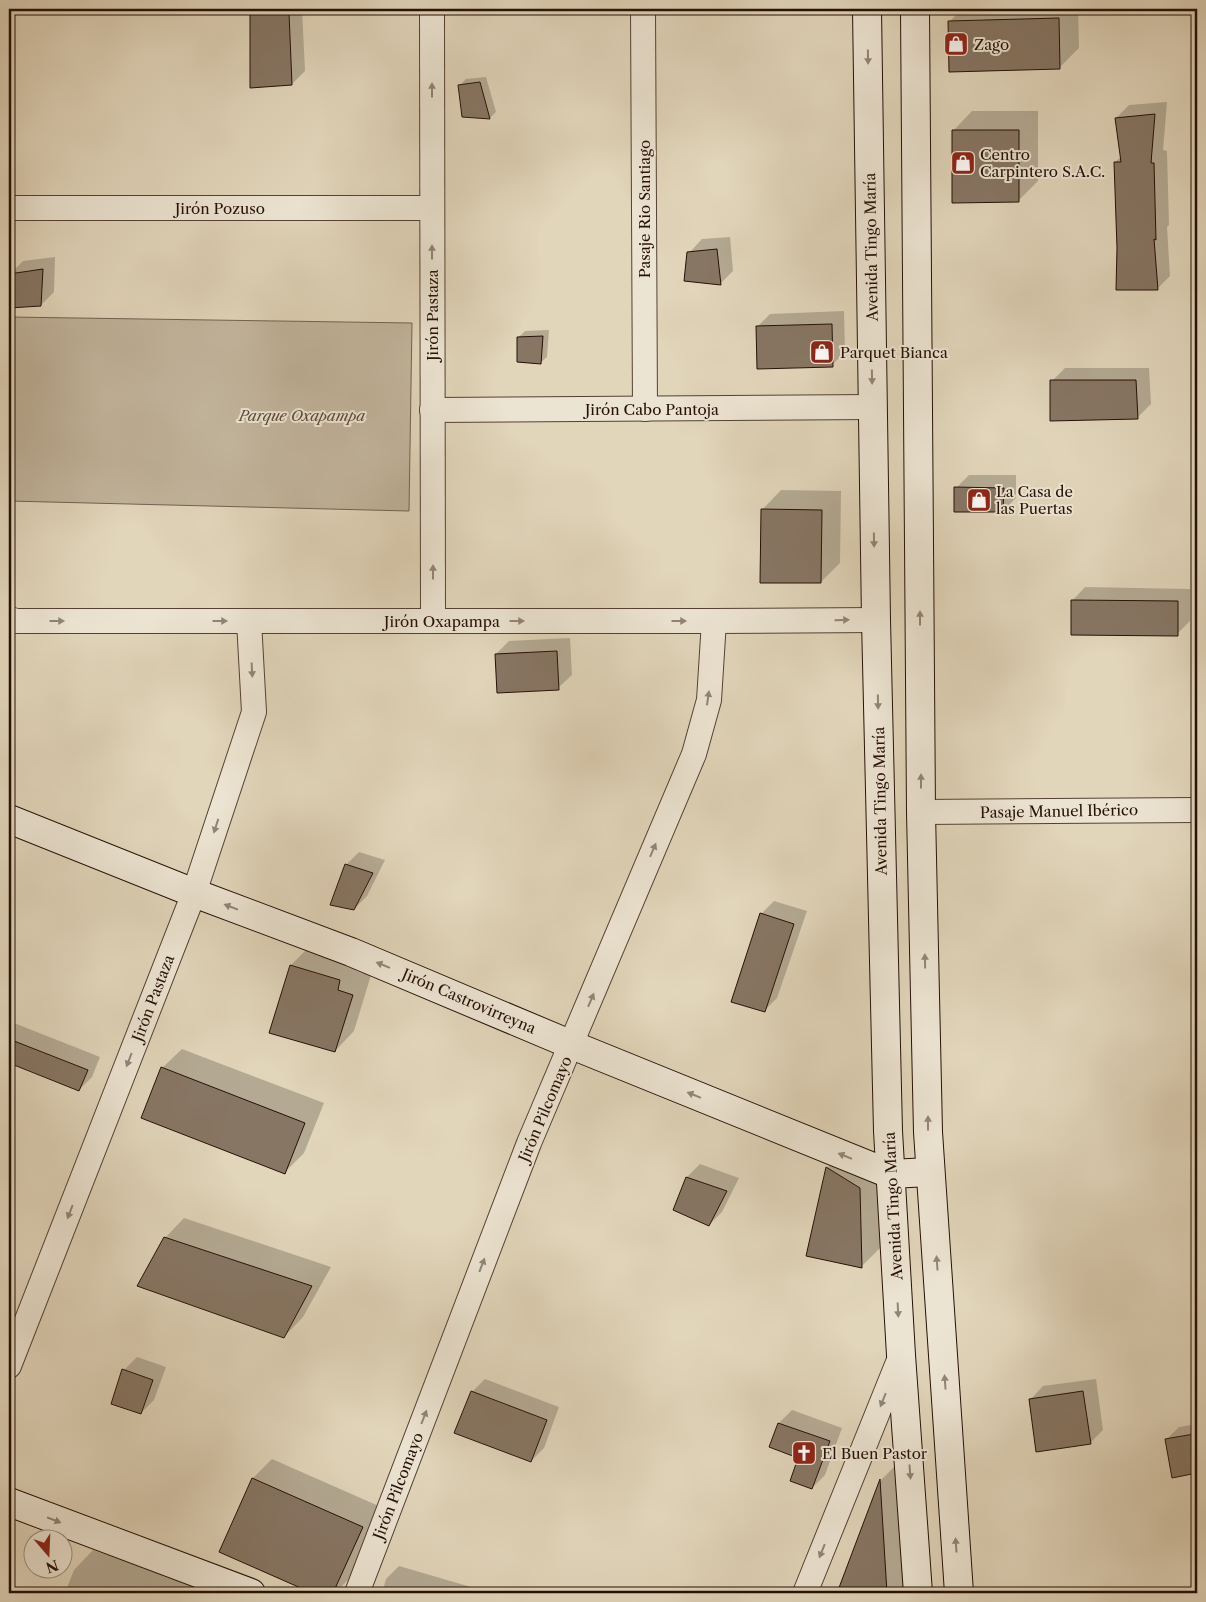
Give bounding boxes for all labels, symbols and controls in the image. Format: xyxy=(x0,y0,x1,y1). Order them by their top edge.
shop icon: Zago xyxy=(943,31,969,57)
place label: Zago xyxy=(974,35,1009,54)
one-way arrow xyxy=(864,50,872,66)
one-way arrow xyxy=(428,82,436,98)
street label: Pasaje Rio Santiago xyxy=(635,140,654,278)
place label: Centro Carpintero S.A.C. xyxy=(980,145,1105,181)
shop icon: Centro Carpintero S.A.C. xyxy=(950,150,976,176)
street label: Avenida Tingo María xyxy=(860,173,882,322)
street label: Jirón Pozuso xyxy=(173,199,265,218)
one-way arrow xyxy=(428,244,436,260)
street label: Jirón Pastaza xyxy=(423,269,442,363)
shop icon: Parquet Bianca xyxy=(809,339,835,365)
place label: Parquet Bianca xyxy=(840,343,948,362)
one-way arrow xyxy=(868,370,876,386)
street label: Jirón Cabo Pantoja xyxy=(583,400,719,419)
park label: Parque Oxapampa xyxy=(238,406,365,425)
place label: La Casa de las Puertas xyxy=(996,482,1073,518)
shop icon: La Casa de las Puertas xyxy=(966,487,992,513)
one-way arrow xyxy=(871,532,879,548)
one-way arrow xyxy=(429,564,437,580)
one-way arrow xyxy=(916,610,924,626)
street label: Jirón Oxapampa xyxy=(382,612,500,631)
one-way arrow xyxy=(834,616,850,624)
one-way arrow xyxy=(50,617,66,625)
one-way arrow xyxy=(212,617,228,625)
one-way arrow xyxy=(509,617,525,625)
one-way arrow xyxy=(671,617,687,625)
one-way arrow xyxy=(248,662,256,678)
one-way arrow xyxy=(705,689,713,705)
one-way arrow xyxy=(874,695,882,711)
street label: Avenida Tingo María xyxy=(869,727,891,876)
one-way arrow xyxy=(917,772,925,788)
street label: Pasaje Manuel Ibérico xyxy=(980,800,1138,822)
one-way arrow xyxy=(212,819,220,834)
one-way arrow xyxy=(650,843,658,857)
one-way arrow xyxy=(223,903,238,911)
street label: Jirón Pastaza xyxy=(127,952,178,1046)
one-way arrow xyxy=(920,952,928,968)
one-way arrow xyxy=(376,961,390,969)
street label: Jirón Castrovirreyna xyxy=(397,963,539,1038)
one-way arrow xyxy=(587,993,595,1007)
one-way arrow xyxy=(125,1053,132,1068)
street label: Jirón Pilcomayo xyxy=(513,1053,576,1167)
one-way arrow xyxy=(686,1091,701,1099)
one-way arrow xyxy=(924,1115,932,1131)
street label: Avenida Tingo María xyxy=(880,1131,906,1282)
one-way arrow xyxy=(837,1152,852,1160)
one-way arrow xyxy=(66,1205,74,1220)
one-way arrow xyxy=(932,1254,940,1270)
one-way arrow xyxy=(478,1257,486,1272)
one-way arrow xyxy=(895,1302,903,1318)
one-way arrow xyxy=(941,1374,949,1390)
one-way arrow xyxy=(878,1393,886,1408)
one-way arrow xyxy=(420,1409,428,1424)
street label: Jirón Pilcomayo xyxy=(368,1430,427,1544)
church icon: El Buen Pastor xyxy=(791,1440,817,1466)
place label: El Buen Pastor xyxy=(822,1444,928,1463)
one-way arrow xyxy=(906,1465,914,1481)
one-way arrow xyxy=(47,1517,62,1524)
north arrow xyxy=(22,1530,72,1580)
one-way arrow xyxy=(952,1536,960,1552)
one-way arrow xyxy=(818,1544,826,1559)
text: N xyxy=(44,1556,61,1577)

